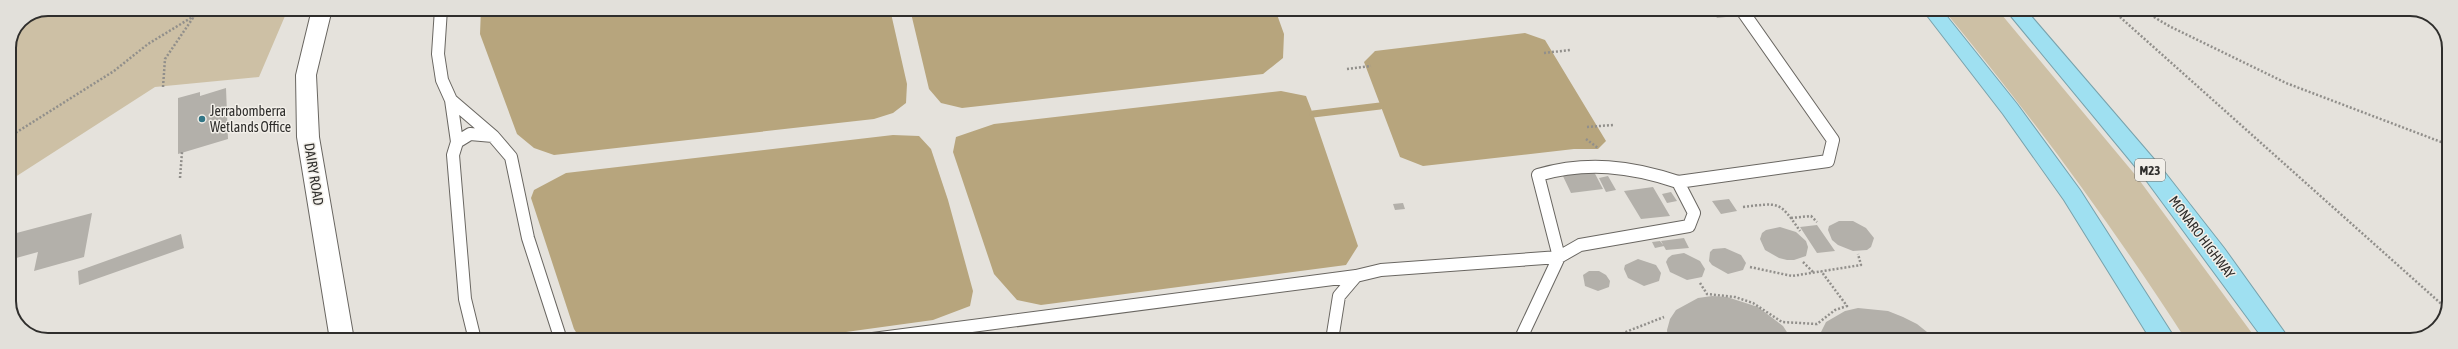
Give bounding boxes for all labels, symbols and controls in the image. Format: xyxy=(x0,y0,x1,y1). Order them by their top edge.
place label: Jerrabomberra Wetlands Office xyxy=(210,103,291,135)
marker: Jerrabomberra Wetlands Office xyxy=(197,114,207,124)
street label: DAIRY ROAD xyxy=(301,142,327,207)
road number: M23 xyxy=(2135,159,2165,181)
street label: MONARO HIGHWAY xyxy=(2166,193,2239,282)

